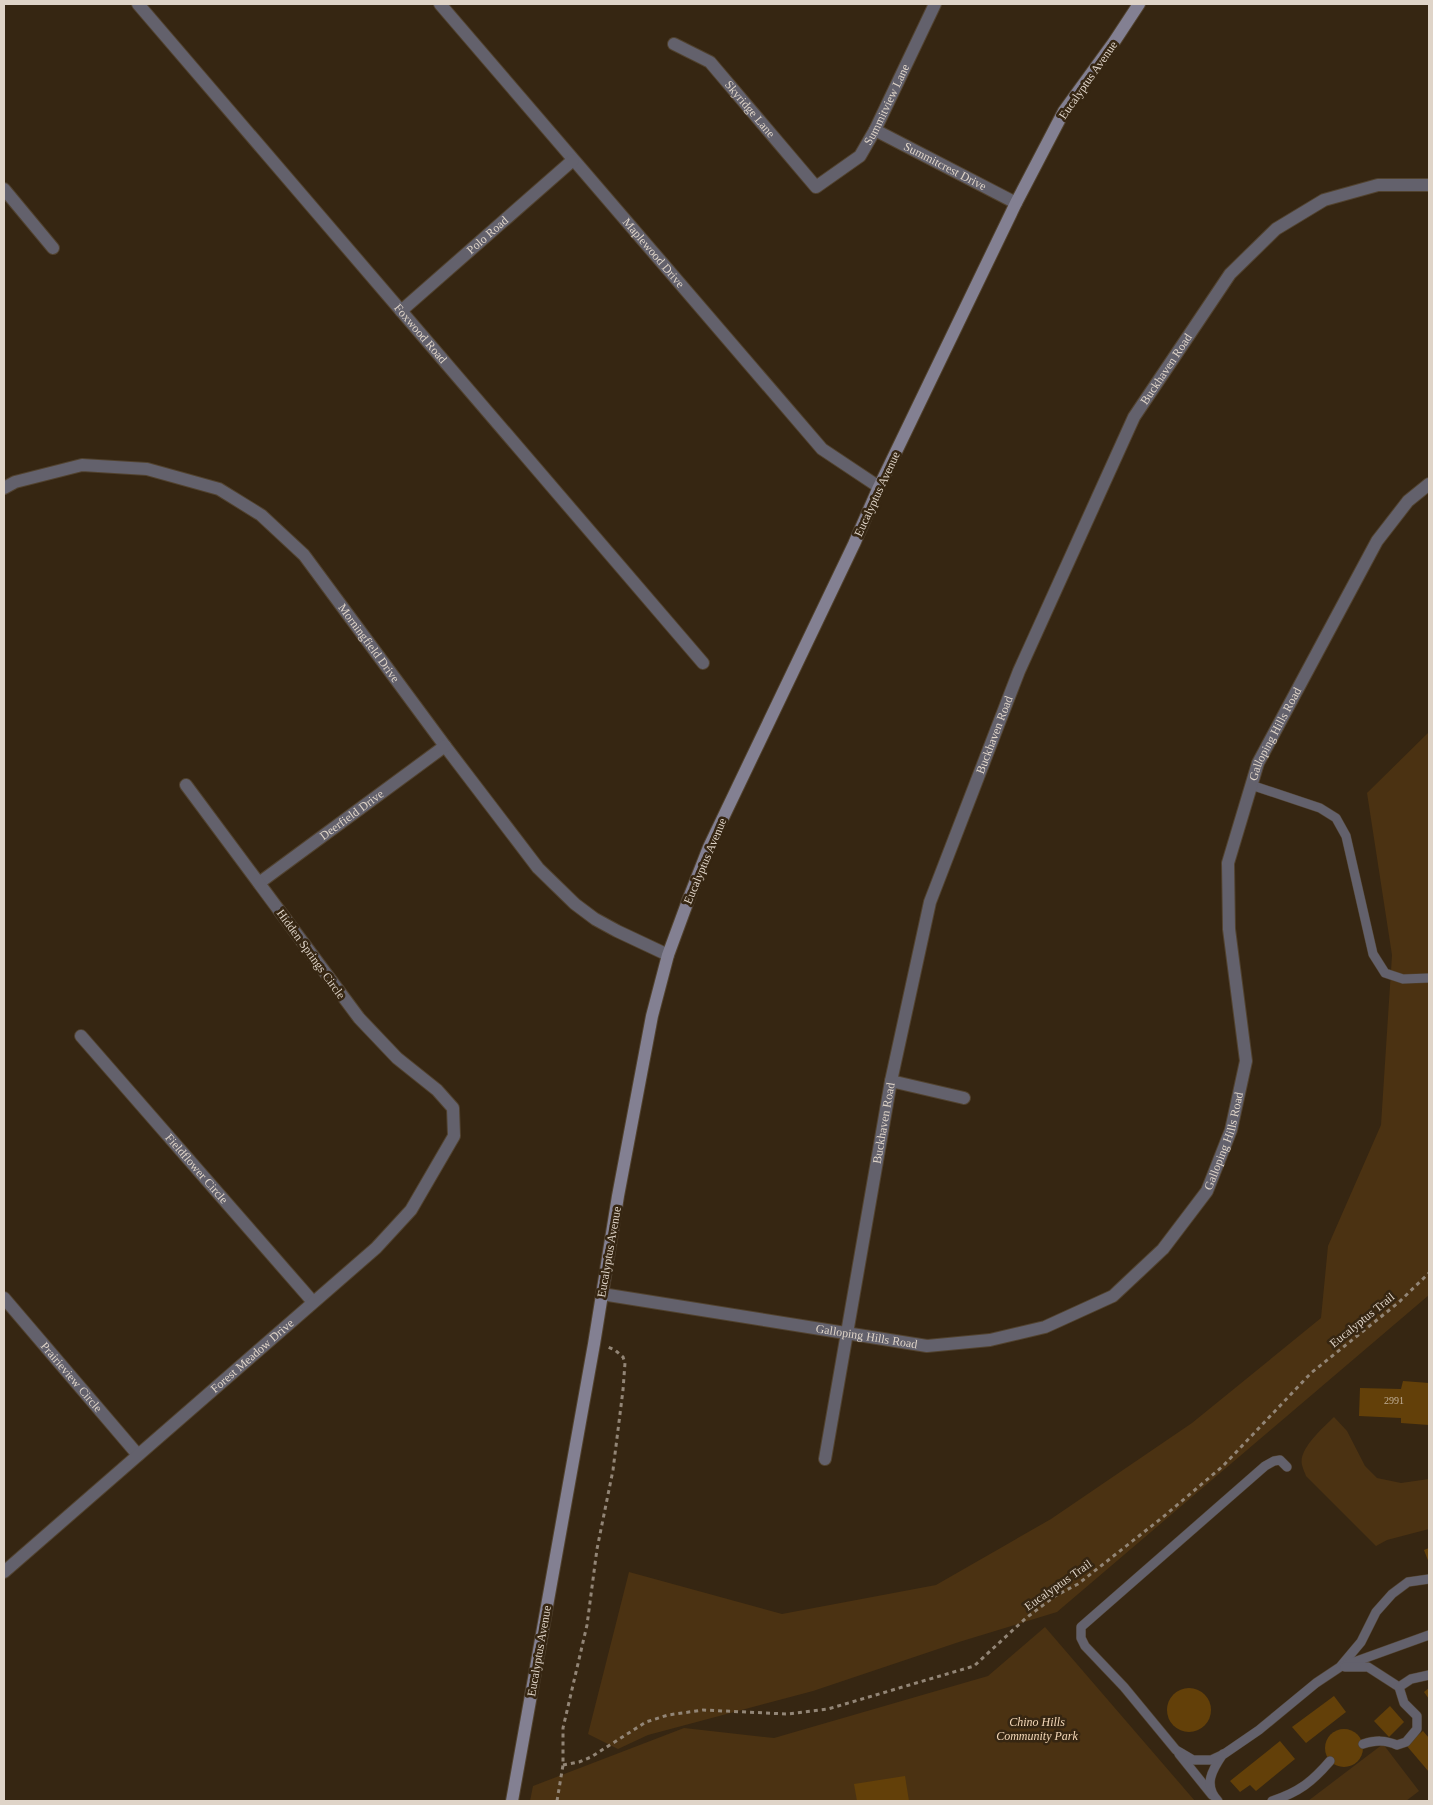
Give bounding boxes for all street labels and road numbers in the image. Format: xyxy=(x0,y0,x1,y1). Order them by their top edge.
street label: Eucalyptus Avenue xyxy=(1056,38,1120,122)
street label: Summitview Lane xyxy=(861,62,912,148)
street label: Skyridge Lane xyxy=(722,78,778,140)
street label: Summitcrest Drive xyxy=(901,139,989,193)
street label: Polo Road xyxy=(464,213,511,257)
street label: Maplewood Drive xyxy=(620,215,688,291)
street label: Foxwood Road xyxy=(391,301,450,366)
street label: Buckhaven Road xyxy=(1137,331,1195,407)
street label: Eucalyptus Avenue xyxy=(851,449,903,539)
street label: Morningfield Drive xyxy=(335,601,403,685)
street label: Galloping Hills Road xyxy=(1246,685,1304,782)
street label: Buckhaven Road xyxy=(973,694,1016,776)
street label: Deerfield Drive xyxy=(317,787,386,843)
street label: Eucalyptus Avenue xyxy=(681,816,729,906)
street label: Hidden Springs Circle xyxy=(274,906,348,1002)
street label: Buckhaven Road xyxy=(870,1081,898,1165)
street label: Galloping Hills Road xyxy=(1201,1091,1246,1192)
street label: Fieldflower Circle xyxy=(162,1131,231,1207)
street label: Eucalyptus Avenue xyxy=(594,1205,624,1299)
street label: Eucalyptus Trail xyxy=(1327,1289,1398,1350)
street label: Forest Meadow Drive xyxy=(208,1316,296,1396)
street label: Galloping Hills Road xyxy=(815,1321,918,1351)
street label: Prairieview Circle xyxy=(38,1339,105,1415)
street label: Eucalyptus Trail xyxy=(1022,1556,1095,1613)
street label: Eucalyptus Avenue xyxy=(524,1604,554,1698)

